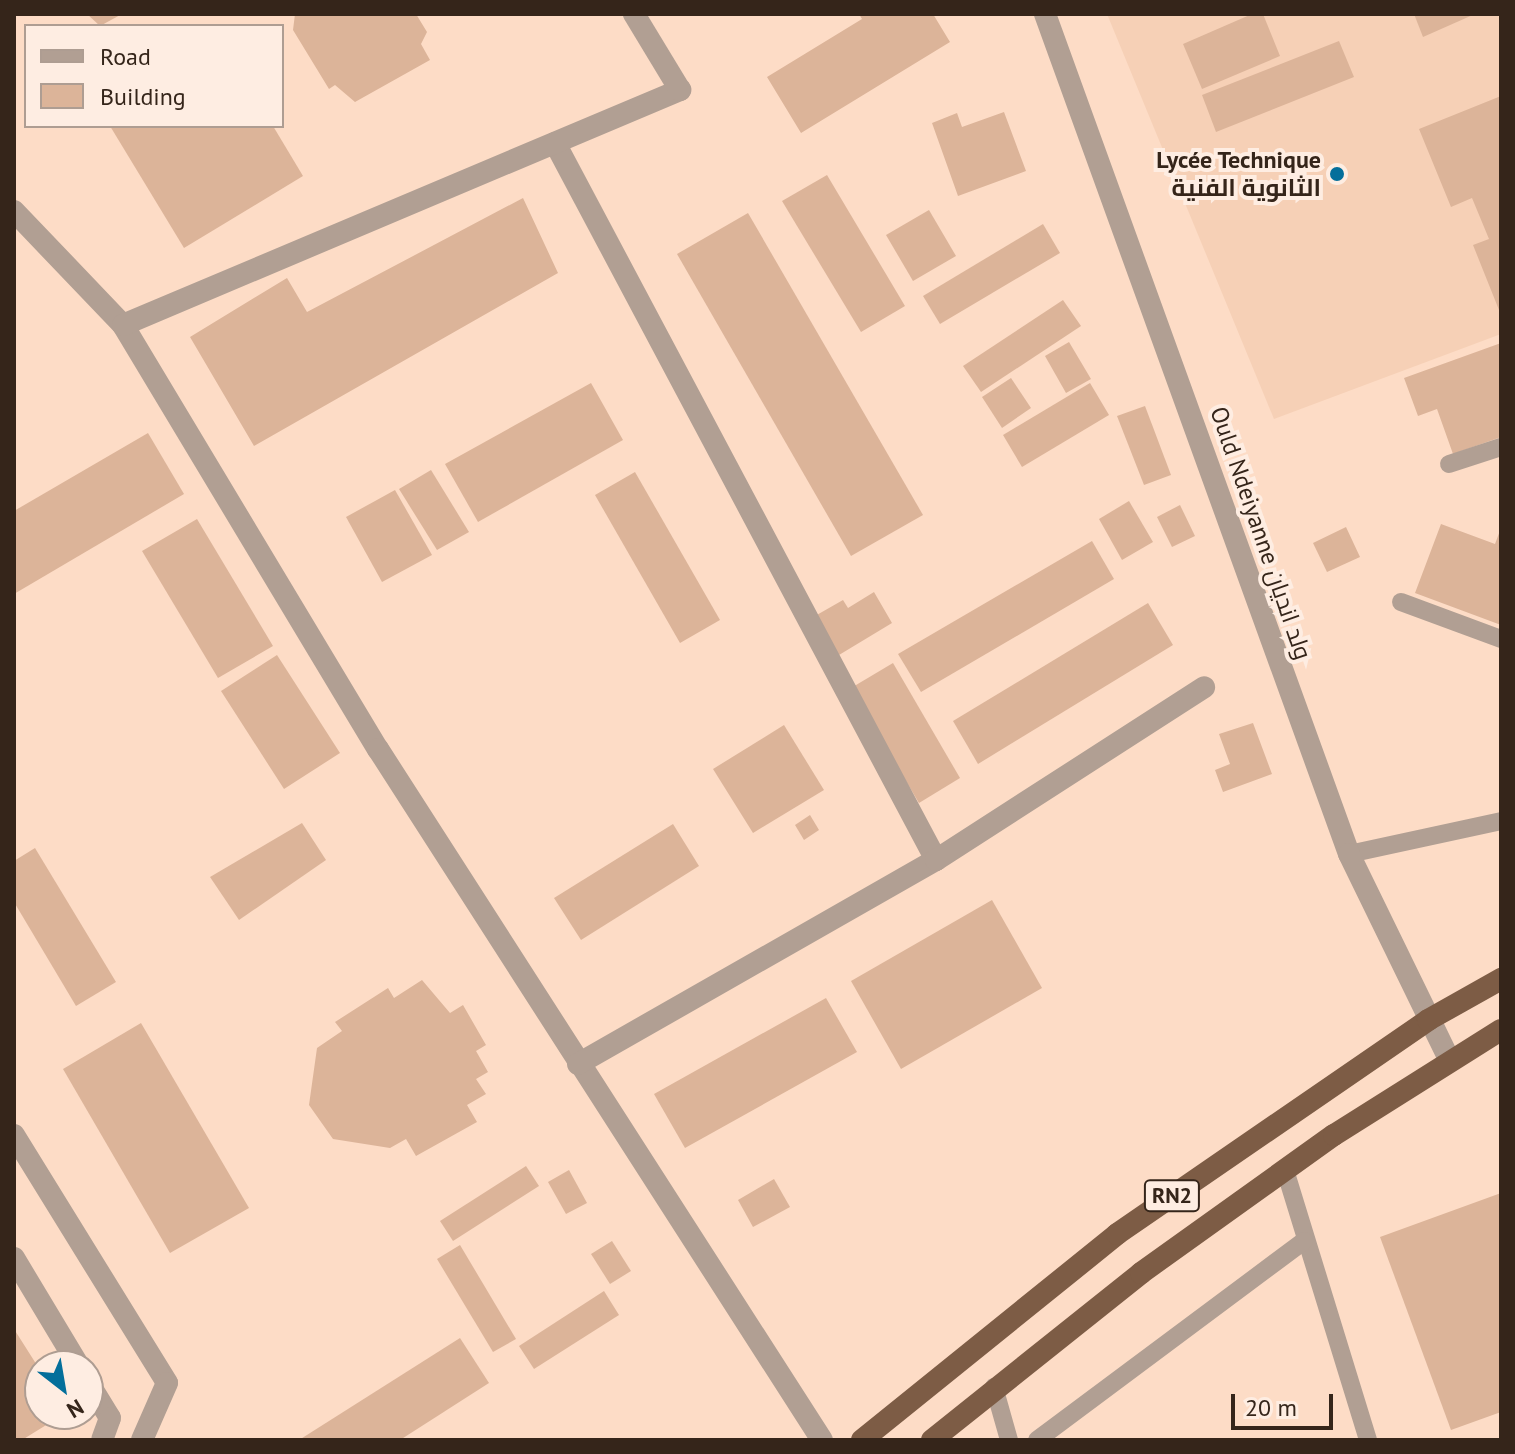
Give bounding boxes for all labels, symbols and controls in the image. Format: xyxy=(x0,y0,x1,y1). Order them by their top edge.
legend xyxy=(24,24,284,128)
text: Road xyxy=(100,41,151,72)
text: Building xyxy=(100,81,186,112)
place label: Lycée Technique الثانوية الفنية xyxy=(1155,146,1321,202)
marker: Lycée Technique الثانوية الفنية xyxy=(1328,165,1346,183)
street label: Ould Ndeiyanne ولد انديان xyxy=(1204,403,1318,663)
road number: RN2 xyxy=(1142,1178,1202,1214)
north arrow xyxy=(24,1350,104,1430)
scale bar xyxy=(1235,1378,1337,1428)
text: 20 m xyxy=(1245,1392,1297,1423)
text: N xyxy=(62,1393,89,1425)

